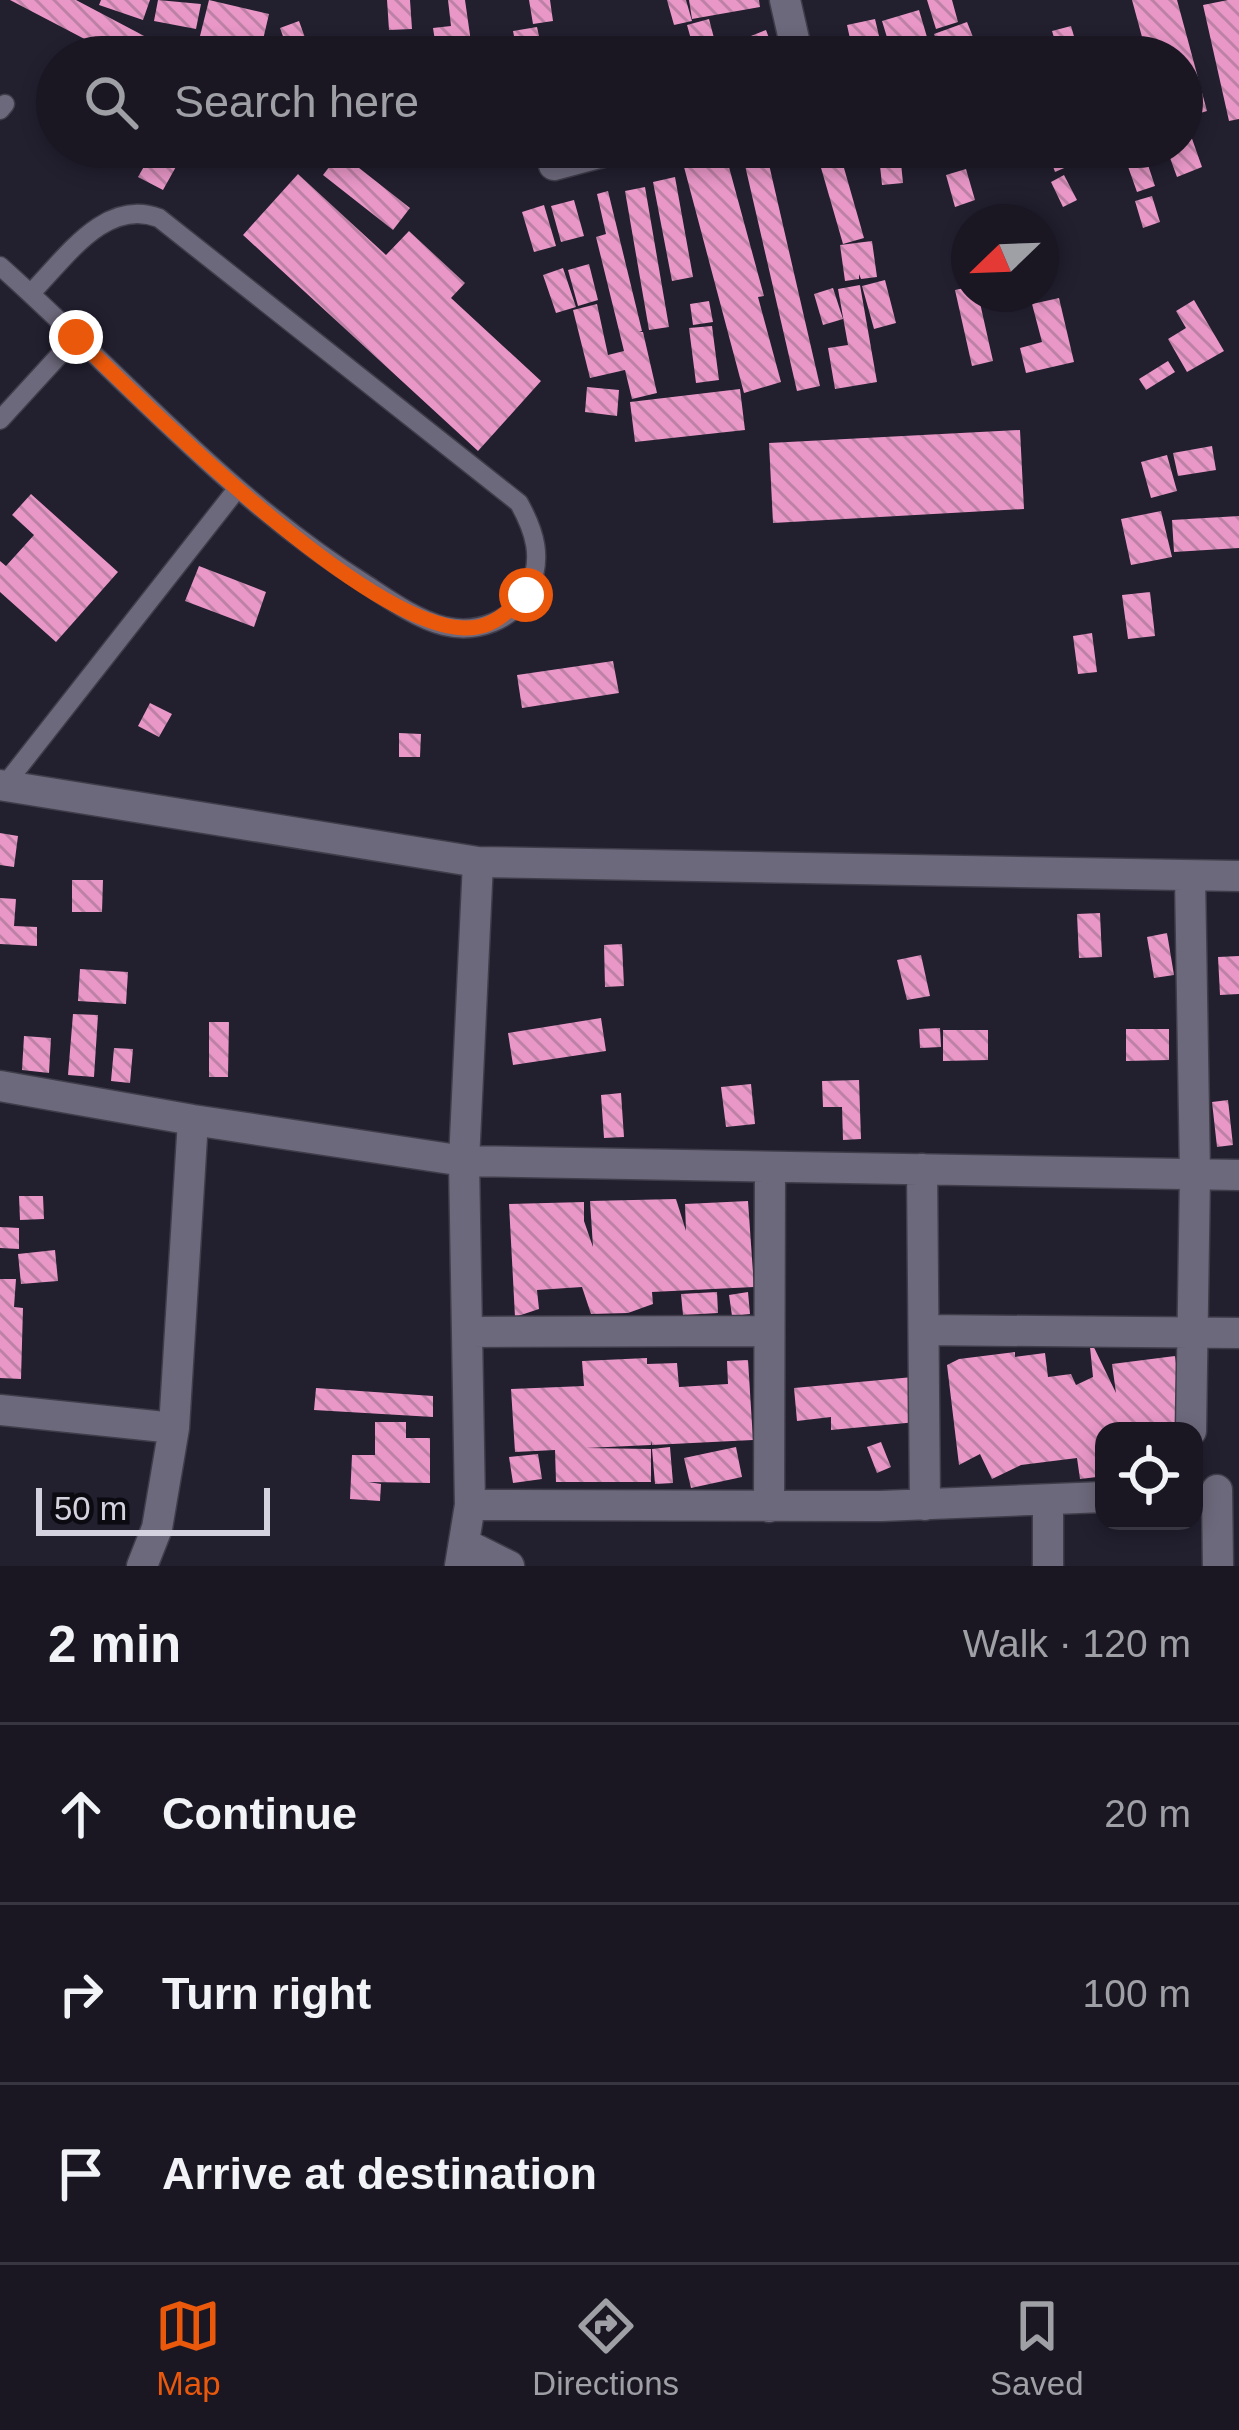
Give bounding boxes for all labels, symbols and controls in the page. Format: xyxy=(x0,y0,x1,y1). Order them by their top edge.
search box xyxy=(36,36,1203,168)
icon: search xyxy=(78,69,144,135)
text: Search here xyxy=(174,76,419,127)
north arrow xyxy=(951,204,1059,312)
route end xyxy=(49,310,103,364)
route start xyxy=(499,568,553,622)
map controls xyxy=(1095,1422,1203,1530)
button: locate xyxy=(1095,1422,1203,1530)
scale bar xyxy=(36,1482,270,1535)
text: 50 m xyxy=(54,1490,127,1527)
text: 2 min xyxy=(48,1616,181,1673)
text: Walk · 120 m xyxy=(963,1622,1191,1665)
icon: ahead xyxy=(48,1781,114,1847)
text: Continue xyxy=(162,1788,357,1839)
text: 20 m xyxy=(1104,1792,1191,1835)
icon: right xyxy=(48,1961,114,2027)
text: Turn right xyxy=(162,1968,371,2019)
text: 100 m xyxy=(1083,1972,1191,2015)
icon: arrive xyxy=(48,2141,114,2207)
text: Arrive at destination xyxy=(162,2148,597,2199)
tab: Map xyxy=(155,2293,221,2403)
tab: Directions xyxy=(532,2293,679,2403)
tab: Saved xyxy=(990,2293,1084,2403)

